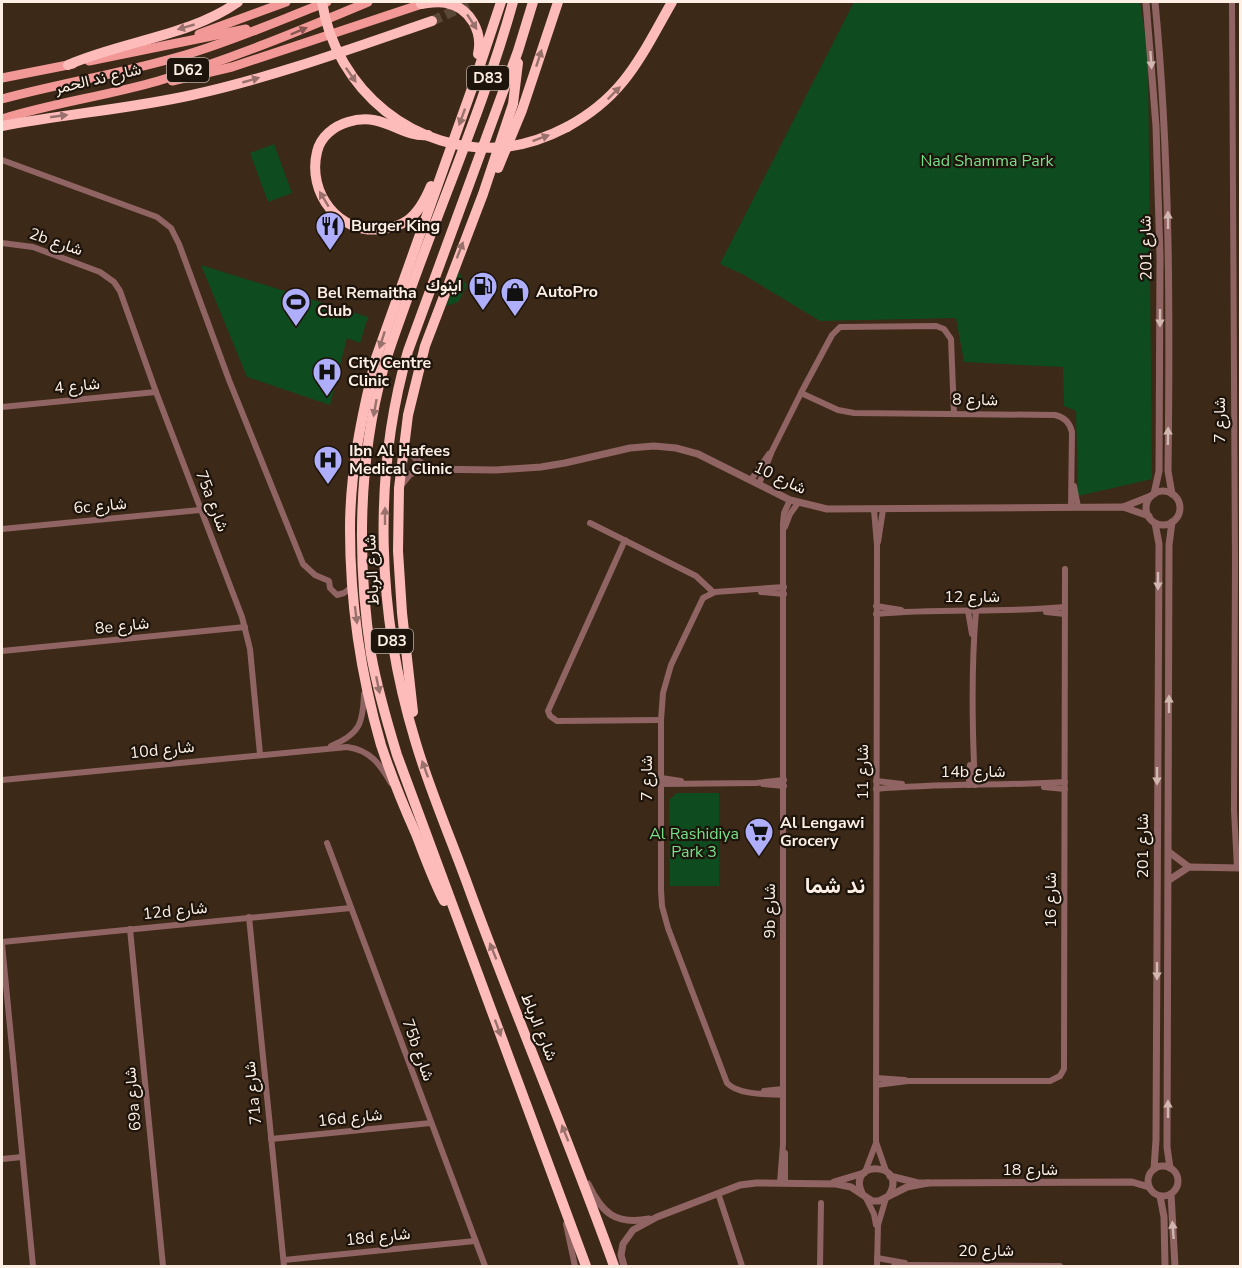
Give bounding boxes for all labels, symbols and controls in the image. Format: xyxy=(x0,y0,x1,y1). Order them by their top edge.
one-way arrow xyxy=(466,14,477,31)
one-way arrow xyxy=(177,23,195,32)
one-way arrow xyxy=(290,26,308,35)
one-way arrow xyxy=(535,49,544,67)
one-way arrow xyxy=(1146,50,1156,69)
street label: شارع ند الحمر xyxy=(52,58,143,100)
road number: D62 xyxy=(167,58,209,82)
one-way arrow xyxy=(345,66,357,82)
road number: D83 xyxy=(467,66,509,90)
one-way arrow xyxy=(242,75,260,84)
one-way arrow xyxy=(607,85,621,100)
one-way arrow xyxy=(457,108,467,126)
one-way arrow xyxy=(50,111,69,120)
one-way arrow xyxy=(533,133,551,143)
park label: Nad Shamma Park xyxy=(920,150,1055,172)
one-way arrow xyxy=(319,191,330,207)
restaurant icon: Burger King xyxy=(314,210,346,252)
one-way arrow xyxy=(1163,210,1173,229)
place label: Burger King xyxy=(351,215,440,237)
street label: شارع 201 xyxy=(1134,215,1158,281)
street label: 2b شارع xyxy=(26,223,86,261)
one-way arrow xyxy=(456,241,466,259)
fuel station icon: اينوك xyxy=(467,270,499,312)
place label: اينوك xyxy=(426,275,462,297)
shop icon: AutoPro xyxy=(499,276,531,318)
place label: AutoPro xyxy=(536,281,598,303)
place label: Bel Remaitha Club xyxy=(317,282,417,322)
sports icon: Bel Remaitha Club xyxy=(280,286,312,328)
one-way arrow xyxy=(1155,308,1165,327)
one-way arrow xyxy=(376,331,386,349)
place label: City Centre Clinic xyxy=(348,352,432,392)
hospital icon: City Centre Clinic xyxy=(311,356,343,398)
street label: شارع 4 xyxy=(53,373,101,399)
street label: شارع 8 xyxy=(952,389,998,411)
street label: شارع 7 xyxy=(1209,397,1231,443)
one-way arrow xyxy=(370,399,379,418)
one-way arrow xyxy=(1163,426,1173,445)
place label: Ibn Al Hafees Medical Clinic xyxy=(349,440,452,480)
hospital icon: Ibn Al Hafees Medical Clinic xyxy=(312,444,344,486)
street label: شارع 10 xyxy=(750,456,810,500)
street label: 75a شارع xyxy=(190,467,234,535)
street label: 6c شارع xyxy=(72,493,128,519)
one-way arrow xyxy=(380,506,390,525)
street label: شارع الرباط xyxy=(359,534,385,606)
one-way arrow xyxy=(1153,571,1163,590)
street label: شارع 12 xyxy=(944,586,1000,608)
one-way arrow xyxy=(351,606,361,625)
street label: 8e شارع xyxy=(94,612,150,640)
road number: D83 xyxy=(371,629,413,653)
one-way arrow xyxy=(374,676,384,695)
one-way arrow xyxy=(1164,695,1174,714)
street label: 10d شارع xyxy=(129,736,195,764)
street label: شارع 11 xyxy=(852,744,874,800)
street label: شارع 7 xyxy=(636,755,658,801)
one-way arrow xyxy=(420,759,430,777)
street label: 14b شارع xyxy=(941,761,1005,783)
one-way arrow xyxy=(1152,766,1162,785)
place label: Al Lengawi Grocery xyxy=(780,812,864,852)
street label: شارع 201 xyxy=(1132,813,1154,879)
supermarket icon: Al Lengawi Grocery xyxy=(743,816,775,858)
park label: Al Rashidiya Park 3 xyxy=(649,823,739,863)
district label: ند شما xyxy=(805,871,865,901)
street label: شارع 16 xyxy=(1040,872,1062,928)
street label: 9b شارع xyxy=(759,883,781,939)
street label: 12d شارع xyxy=(142,897,208,925)
one-way arrow xyxy=(488,942,498,960)
one-way arrow xyxy=(1152,961,1162,980)
street label: شارع الرباط xyxy=(515,990,563,1064)
street label: 75b شارع xyxy=(397,1016,439,1084)
one-way arrow xyxy=(494,1019,503,1037)
street label: 71a شارع xyxy=(239,1060,267,1126)
street label: 69a شارع xyxy=(119,1066,147,1132)
one-way arrow xyxy=(1163,1100,1173,1119)
street label: 16d شارع xyxy=(317,1104,383,1132)
one-way arrow xyxy=(560,1124,569,1142)
street label: شارع 18 xyxy=(1002,1159,1058,1181)
one-way arrow xyxy=(1168,1221,1178,1240)
street label: 18d شارع xyxy=(345,1223,411,1251)
street label: شارع 20 xyxy=(958,1240,1014,1262)

